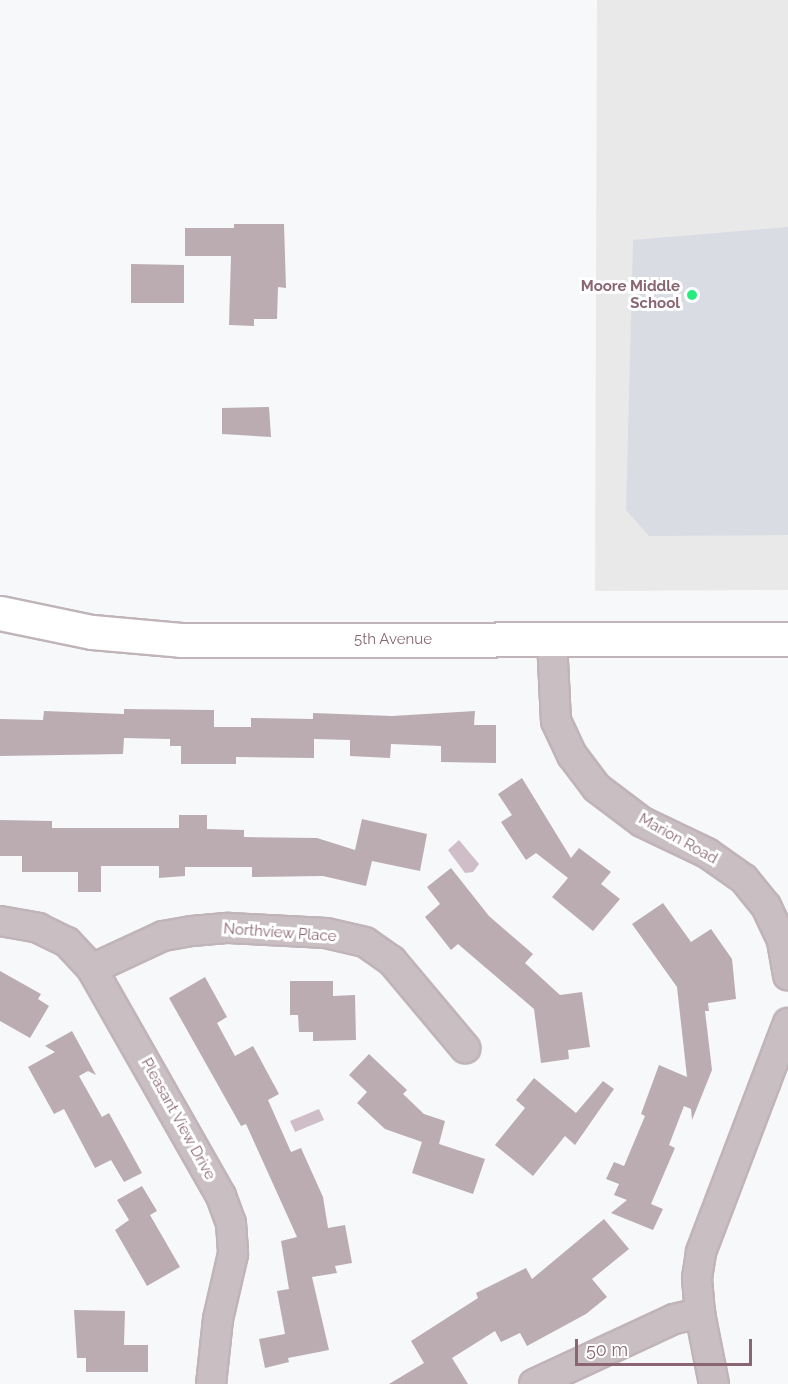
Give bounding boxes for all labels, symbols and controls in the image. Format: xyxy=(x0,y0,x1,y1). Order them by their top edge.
place label: Moore Middle School xyxy=(581,277,680,312)
marker: Moore Middle School xyxy=(685,288,699,302)
street label: 5th Avenue xyxy=(354,631,432,649)
street label: Marion Road xyxy=(635,810,721,868)
street label: Northview Place xyxy=(223,920,337,946)
street label: Pleasant View Drive xyxy=(137,1055,219,1183)
scale bar xyxy=(578,1327,755,1365)
text: 50 m xyxy=(586,1339,628,1360)

